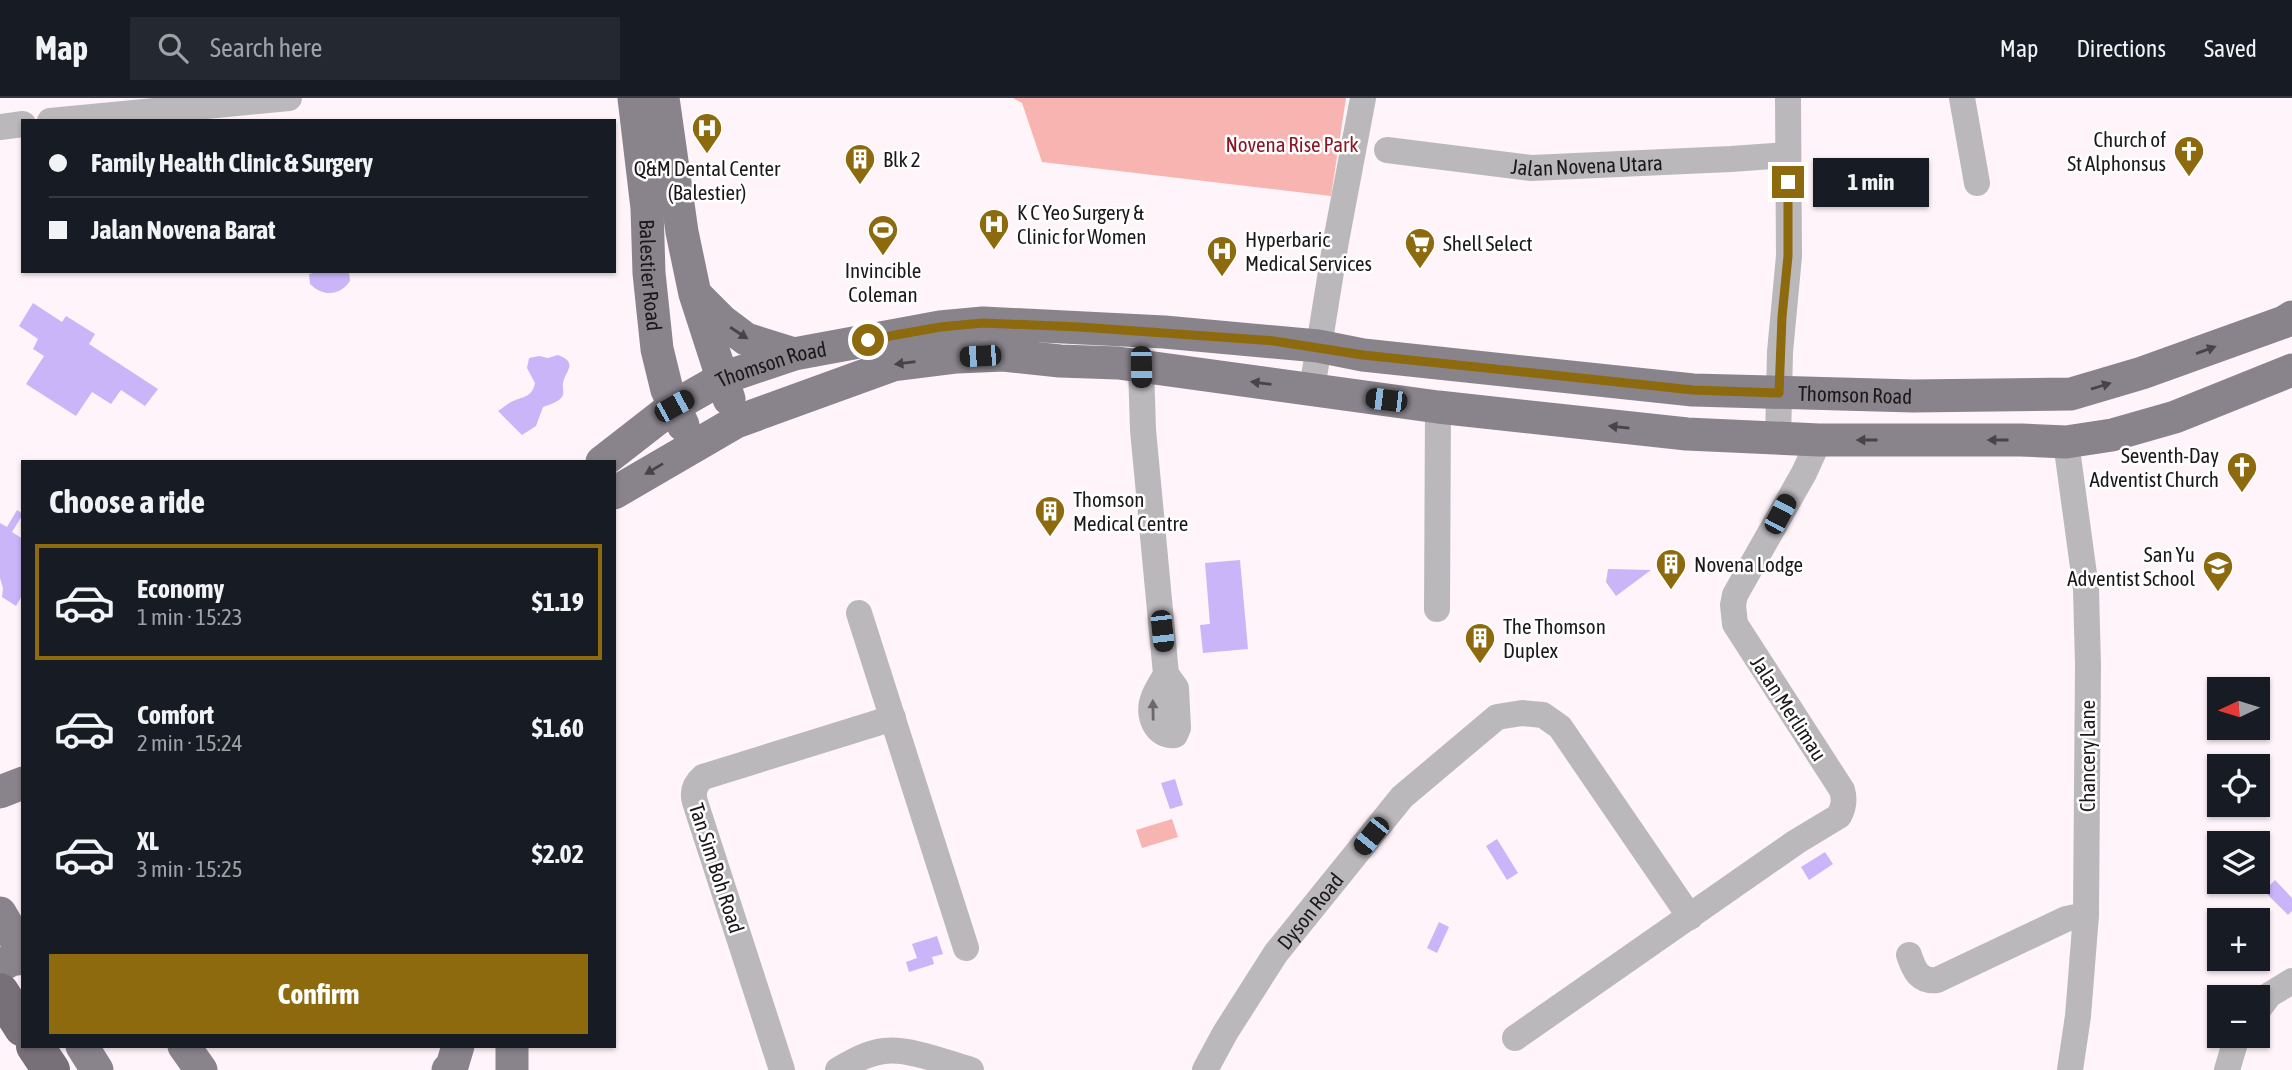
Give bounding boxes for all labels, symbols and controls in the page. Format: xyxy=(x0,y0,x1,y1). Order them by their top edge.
search box xyxy=(130,17,620,80)
text: Map xyxy=(35,29,88,67)
icon: search xyxy=(154,29,192,67)
text: Search here xyxy=(210,33,322,63)
text: Map xyxy=(2000,35,2038,62)
text: Directions xyxy=(2076,35,2166,62)
text: Saved xyxy=(2204,35,2257,62)
hospital icon: Q&M Dental Center (Balestier) xyxy=(690,111,724,155)
place label: Church of St Alphonsus xyxy=(2067,127,2166,175)
park label: Novena Rise Park xyxy=(1225,132,1359,156)
church icon: Church of St Alphonsus xyxy=(2172,134,2206,178)
building icon: Blk 2 xyxy=(843,142,877,186)
place label: Blk 2 xyxy=(883,147,921,171)
text: Family Health Clinic & Surgery xyxy=(91,148,373,178)
street label: Jalan Novena Utara xyxy=(1510,150,1663,180)
place label: Q&M Dental Center (Balestier) xyxy=(634,156,781,204)
callout: 1 min xyxy=(1812,158,1928,206)
route end xyxy=(1772,166,1804,198)
text: 1 min xyxy=(1848,169,1894,195)
place label: K C Yeo Surgery & Clinic for Women xyxy=(1017,200,1147,248)
hospital icon: K C Yeo Surgery & Clinic for Women xyxy=(977,207,1011,251)
sports icon: Invincible Coleman xyxy=(866,213,900,257)
text: Jalan Novena Barat xyxy=(91,215,276,245)
street label: Balestier Road xyxy=(635,219,667,332)
supermarket icon: Shell Select xyxy=(1403,226,1437,270)
place label: Hyperbaric Medical Services xyxy=(1245,227,1372,275)
place label: Shell Select xyxy=(1443,231,1533,255)
hospital icon: Hyperbaric Medical Services xyxy=(1205,234,1239,278)
place label: Invincible Coleman xyxy=(845,258,921,306)
route start xyxy=(852,324,884,356)
one-way arrow xyxy=(730,326,748,340)
street label: Thomson Road xyxy=(711,336,828,392)
car xyxy=(959,344,1002,368)
one-way arrow xyxy=(2196,344,2217,355)
car xyxy=(1131,346,1152,388)
one-way arrow xyxy=(894,358,916,369)
one-way arrow xyxy=(1250,377,1272,388)
one-way arrow xyxy=(2090,380,2111,391)
street label: Thomson Road xyxy=(1798,381,1913,408)
car xyxy=(651,387,698,425)
car xyxy=(1364,387,1409,413)
one-way arrow xyxy=(1608,421,1630,432)
one-way arrow xyxy=(1856,434,1878,446)
one-way arrow xyxy=(1987,434,2009,446)
place label: Seventh-Day Adventist Church xyxy=(2089,443,2219,491)
church icon: Seventh-Day Adventist Church xyxy=(2225,450,2259,494)
one-way arrow xyxy=(644,463,663,476)
text: Choose a ride xyxy=(49,483,205,520)
place label: Thomson Medical Centre xyxy=(1073,487,1188,535)
car xyxy=(1761,491,1800,537)
building icon: Thomson Medical Centre xyxy=(1033,494,1067,538)
place label: San Yu Adventist School xyxy=(2067,542,2195,590)
building icon: Novena Lodge xyxy=(1654,547,1688,591)
school or university icon: San Yu Adventist School xyxy=(2201,549,2235,593)
place label: Novena Lodge xyxy=(1694,552,1803,576)
icon: car xyxy=(53,571,116,634)
text: Economy xyxy=(137,574,224,604)
text: $1.19 xyxy=(532,587,584,617)
text: 1 min · 15:23 xyxy=(137,604,243,630)
car xyxy=(1150,609,1175,653)
place label: The Thomson Duplex xyxy=(1503,614,1606,662)
building icon: The Thomson Duplex xyxy=(1463,621,1497,665)
street label: Jalan Merlimau xyxy=(1746,651,1832,765)
north arrow xyxy=(2207,677,2270,740)
map controls xyxy=(2207,677,2270,1048)
icon: car xyxy=(53,697,116,760)
one-way arrow xyxy=(1148,699,1159,721)
text: Comfort xyxy=(137,700,214,730)
street label: Chancery Lane xyxy=(2075,700,2099,812)
text: $1.60 xyxy=(532,713,584,743)
text: 2 min · 15:24 xyxy=(137,730,243,756)
button: locate xyxy=(2207,754,2270,817)
street label: Tan Sim Boh Road xyxy=(685,800,749,936)
car xyxy=(1350,813,1393,859)
icon: car xyxy=(53,823,116,886)
text: XL xyxy=(137,826,159,856)
button: layers xyxy=(2207,831,2270,894)
text: $2.02 xyxy=(532,839,584,869)
text: 3 min · 15:25 xyxy=(137,856,243,882)
street label: Dyson Road xyxy=(1272,868,1348,954)
button: + xyxy=(2207,908,2270,971)
button: Confirm xyxy=(49,954,588,1034)
button: − xyxy=(2207,985,2270,1048)

